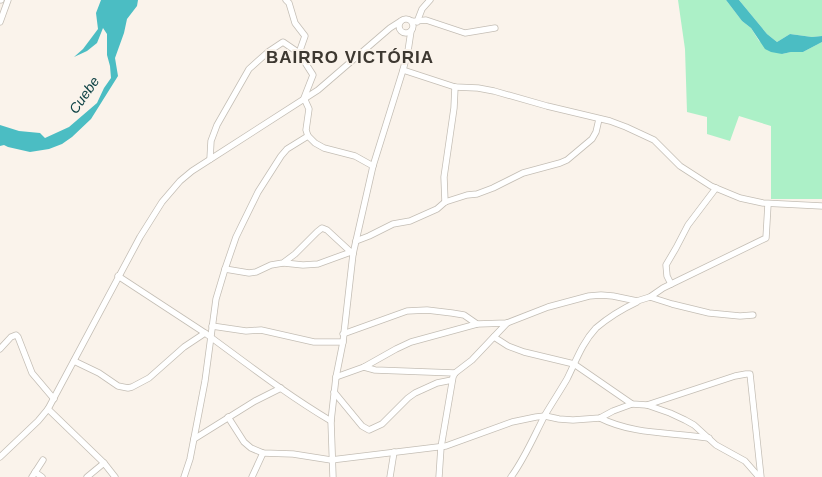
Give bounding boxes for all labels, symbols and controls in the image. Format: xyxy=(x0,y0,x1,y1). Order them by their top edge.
district label: BAIRRO VICTÓRIA xyxy=(266,48,434,67)
water label: Cuebe xyxy=(66,73,103,116)

